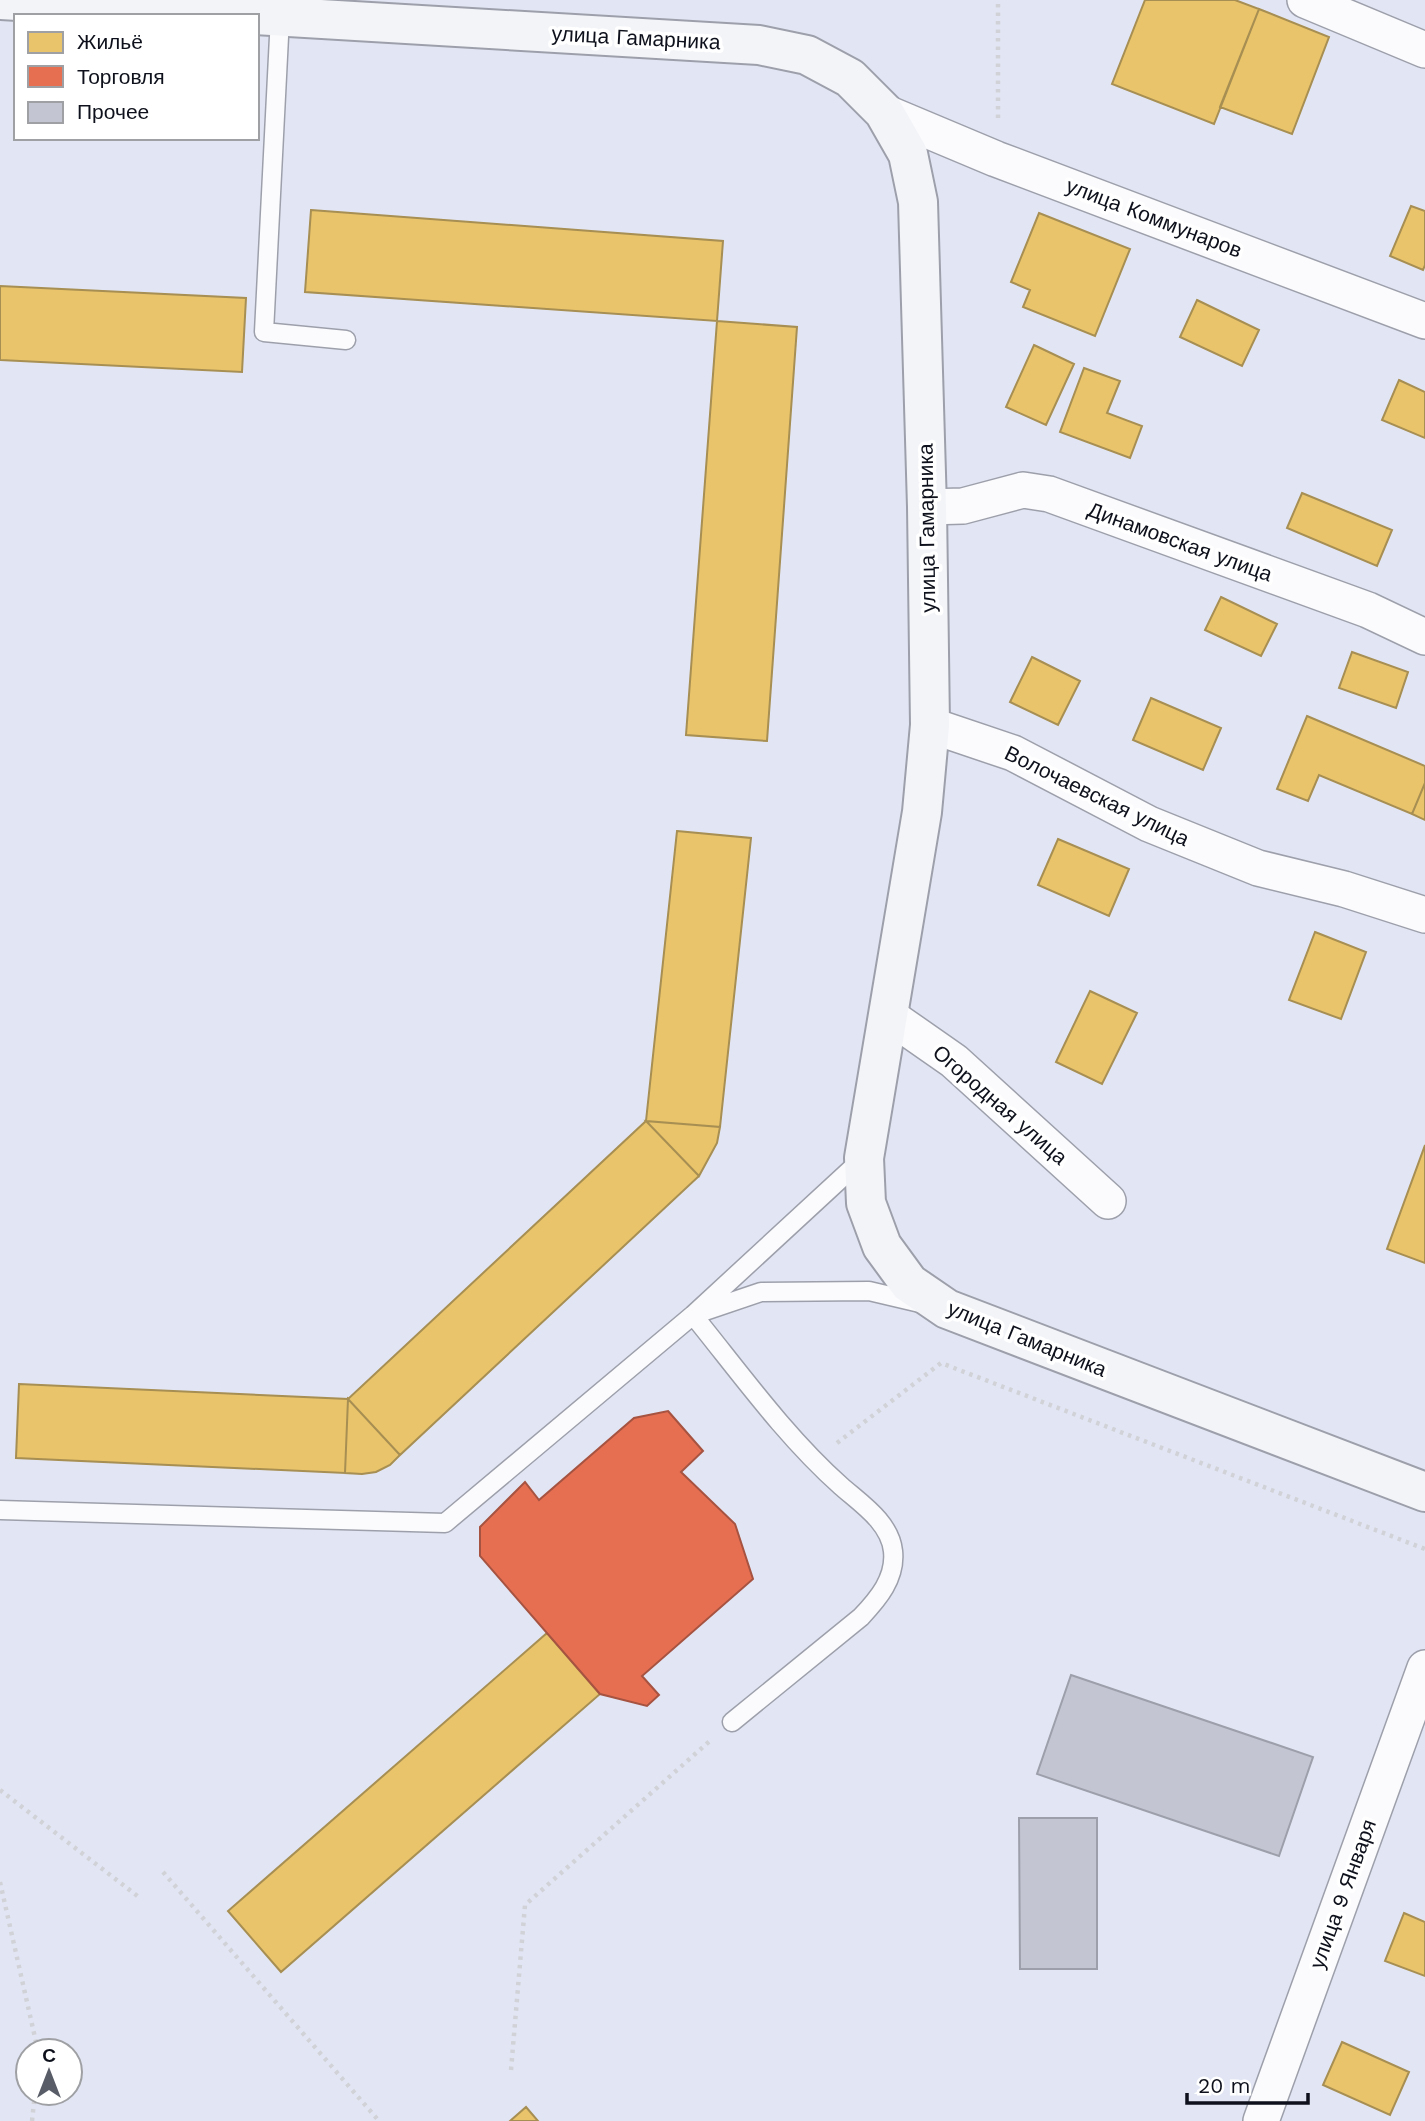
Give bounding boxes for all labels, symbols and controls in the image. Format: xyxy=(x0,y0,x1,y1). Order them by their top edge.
legend xyxy=(14,14,259,140)
street label: улица Гамарника xyxy=(551,21,721,54)
text: Жильё xyxy=(77,29,143,54)
text: Торговля xyxy=(77,64,165,89)
text: Прочее xyxy=(77,99,149,124)
street label: улица Коммунаров xyxy=(1063,172,1246,263)
street label: улица Гамарника xyxy=(913,443,940,613)
street label: Динамовская улица xyxy=(1085,497,1276,587)
street label: Волочаевская улица xyxy=(1001,740,1194,851)
street label: Огородная улица xyxy=(928,1039,1073,1170)
street label: улица Гамарника xyxy=(944,1295,1111,1382)
street label: улица 9 Января xyxy=(1304,1816,1381,1972)
north arrow xyxy=(14,2037,84,2107)
text: С xyxy=(42,2044,56,2067)
scale bar xyxy=(1187,2062,1308,2106)
text: 20 m xyxy=(1198,2073,1250,2098)

